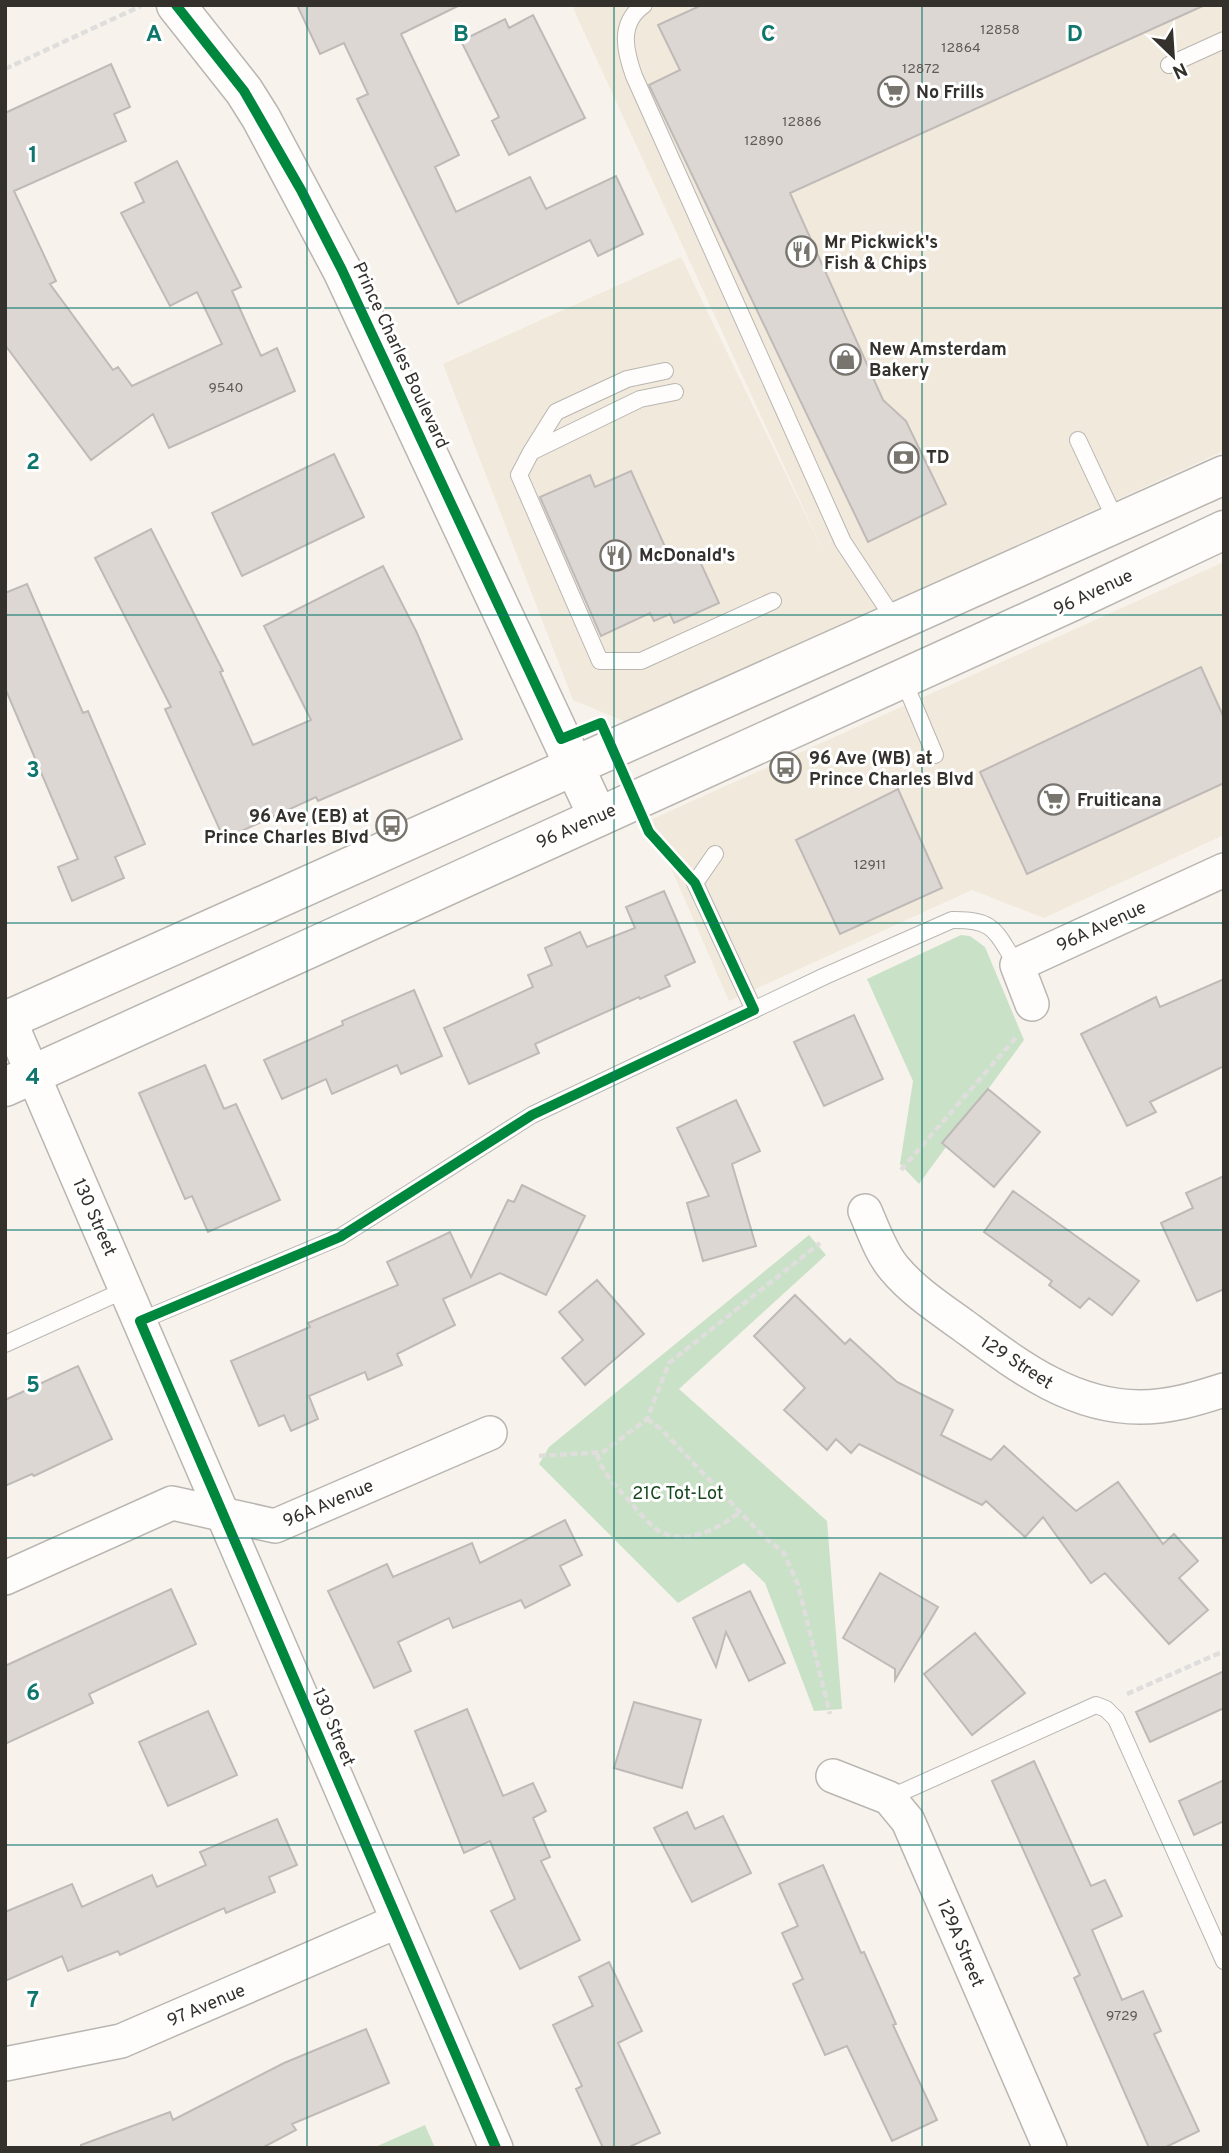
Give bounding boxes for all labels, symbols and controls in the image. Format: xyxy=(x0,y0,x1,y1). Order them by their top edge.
text: A xyxy=(146,21,162,50)
text: B xyxy=(453,21,469,50)
text: C xyxy=(761,21,775,50)
text: D xyxy=(1067,21,1083,50)
north arrow xyxy=(1138,21,1208,91)
house number: 12858 xyxy=(980,22,1020,39)
house number: 12864 xyxy=(941,40,981,57)
text: N xyxy=(1168,56,1191,83)
house number: 12872 xyxy=(902,61,940,78)
supermarket icon: No Frills xyxy=(876,75,910,109)
place label: No Frills xyxy=(916,82,984,105)
house number: 12886 xyxy=(782,114,822,131)
house number: 12890 xyxy=(744,133,784,150)
text: 1 xyxy=(28,142,38,171)
place label: Mr Pickwick's Fish & Chips xyxy=(824,232,938,276)
restaurant icon: Mr Pickwick's Fish & Chips xyxy=(784,235,818,269)
street label: Prince Charles Boulevard xyxy=(346,259,453,453)
place label: New Amsterdam Bakery xyxy=(869,339,1007,383)
shop icon: New Amsterdam Bakery xyxy=(829,342,863,376)
house number: 9540 xyxy=(208,380,244,397)
bank icon: TD xyxy=(886,440,920,474)
place label: TD xyxy=(926,447,950,470)
text: 2 xyxy=(26,449,40,478)
restaurant icon: McDonald's xyxy=(599,538,633,572)
place label: McDonald's xyxy=(639,545,735,568)
street label: 96 Avenue xyxy=(1050,565,1137,622)
place label: 96 Ave (WB) at Prince Charles Blvd xyxy=(809,748,974,792)
bus stop icon: 96 Ave (WB) at Prince Charles Blvd xyxy=(769,751,803,785)
text: 3 xyxy=(26,757,40,786)
supermarket icon: Fruiticana xyxy=(1037,783,1071,817)
place label: Fruiticana xyxy=(1077,790,1161,813)
street label: 96 Avenue xyxy=(533,800,620,855)
place label: 96 Ave (EB) at Prince Charles Blvd xyxy=(204,806,369,850)
bus stop icon: 96 Ave (EB) at Prince Charles Blvd xyxy=(375,809,409,843)
house number: 12911 xyxy=(854,857,886,874)
street label: 96A Avenue xyxy=(1053,897,1150,958)
text: 4 xyxy=(26,1064,40,1093)
street label: 130 Street xyxy=(66,1175,121,1260)
street label: 129 Street xyxy=(975,1331,1057,1395)
text: 5 xyxy=(26,1372,40,1401)
street label: 96A Avenue xyxy=(280,1475,377,1534)
park label: 21C Tot-Lot xyxy=(632,1483,724,1506)
text: 6 xyxy=(26,1680,40,1709)
street label: 130 Street xyxy=(306,1685,359,1770)
street label: 129A Street xyxy=(931,1896,988,1991)
street label: 97 Avenue xyxy=(164,1980,249,2033)
text: 7 xyxy=(27,1987,39,2016)
house number: 9729 xyxy=(1106,2008,1138,2025)

